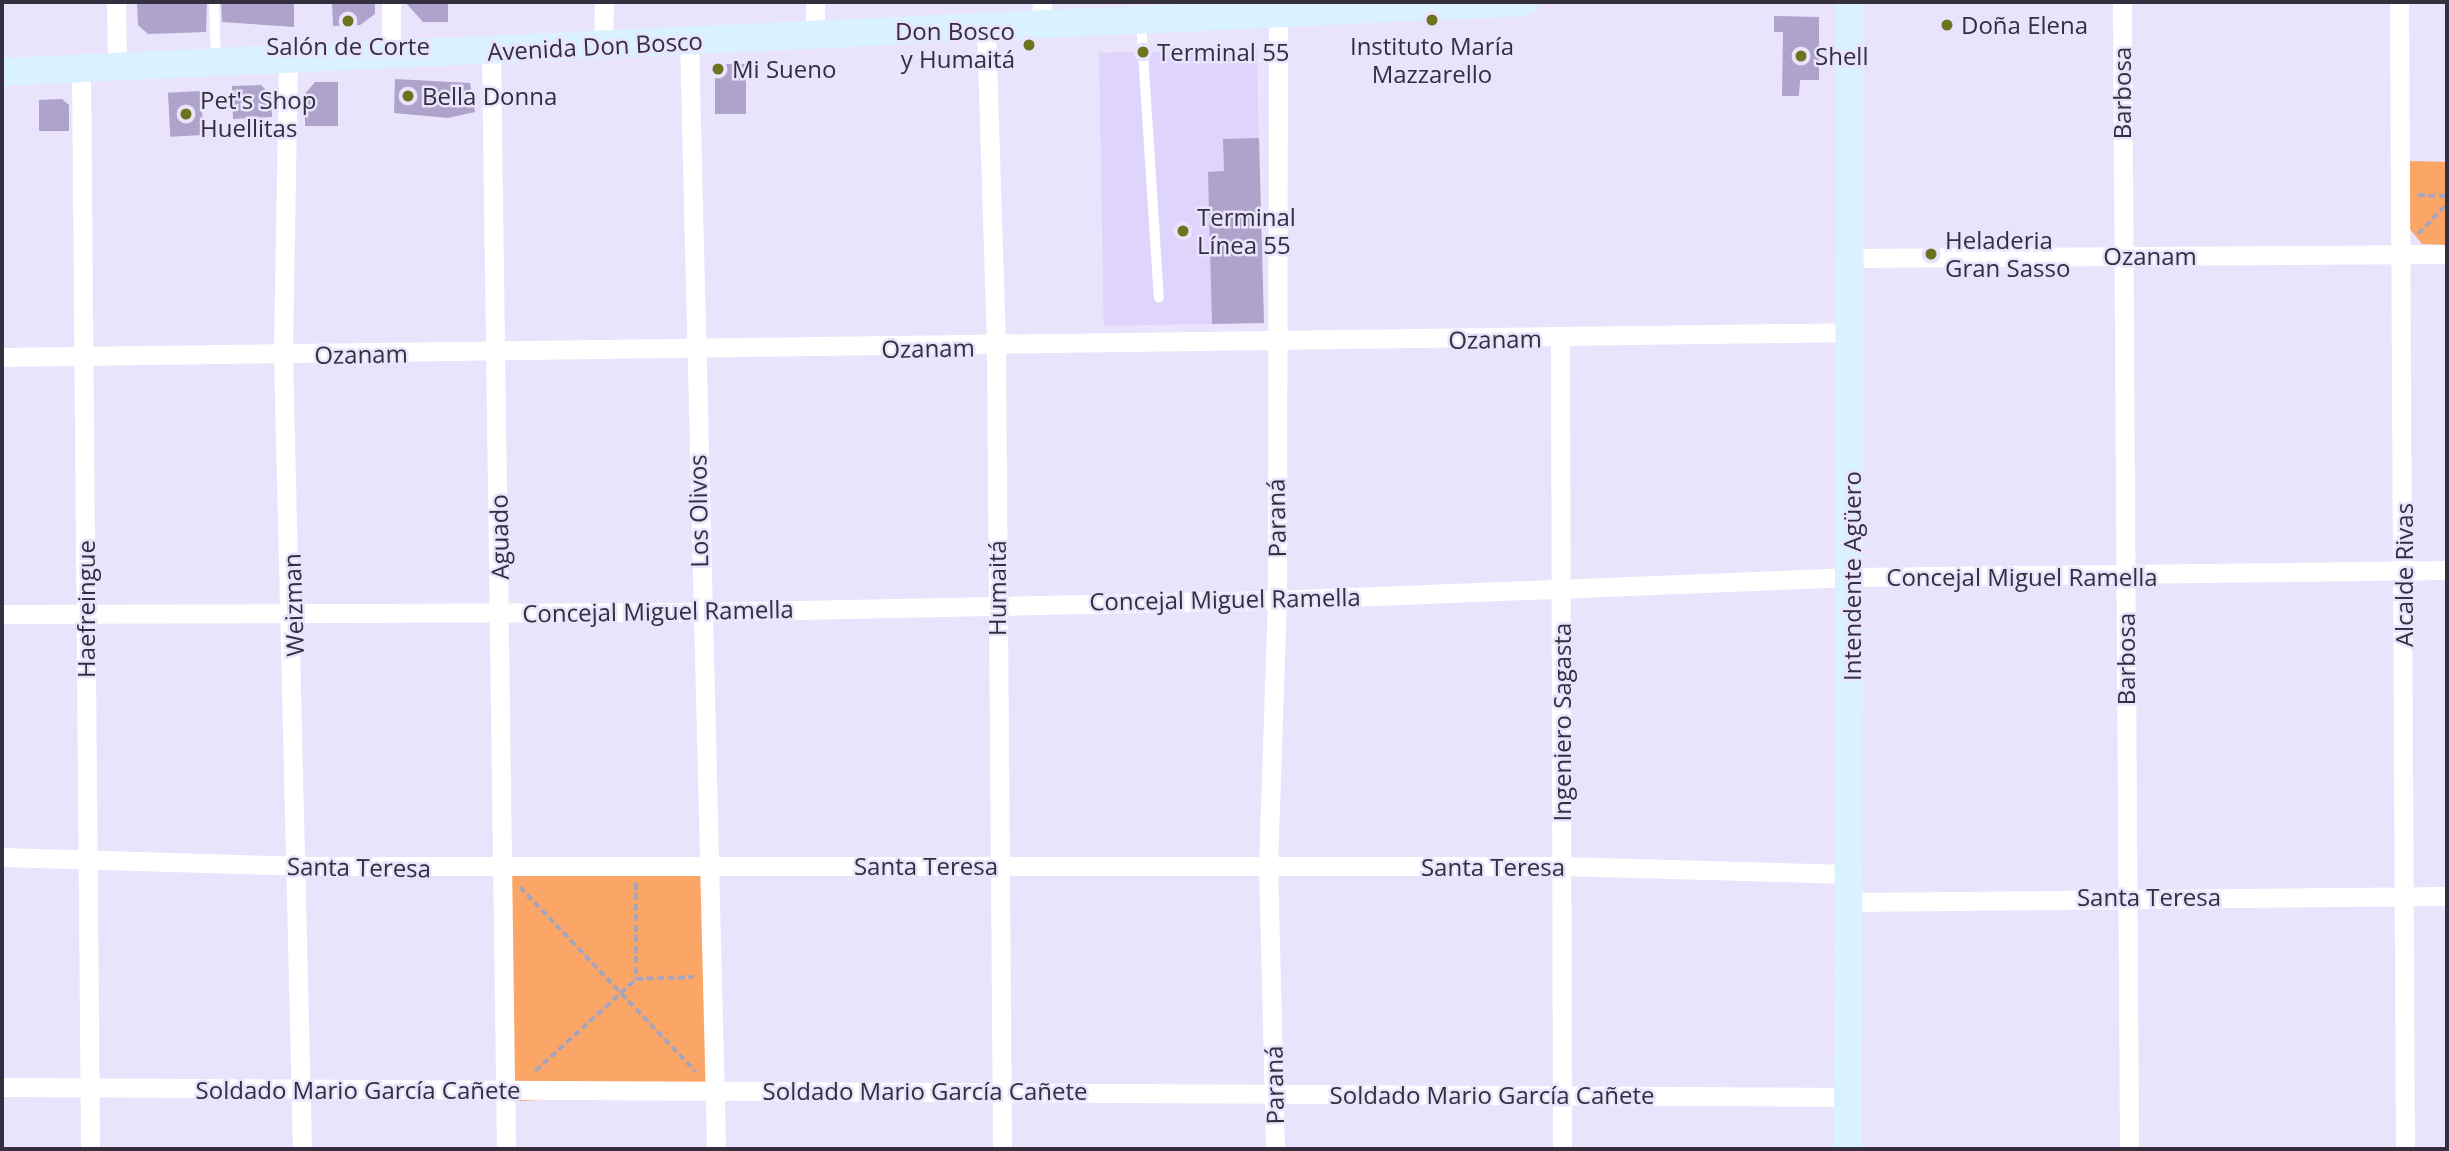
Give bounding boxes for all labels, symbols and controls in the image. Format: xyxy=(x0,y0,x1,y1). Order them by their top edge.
place label: Doña Elena xyxy=(1961,11,2088,39)
marker: Instituto María Mazzarello xyxy=(1424,12,1440,28)
marker: Salón de Corte xyxy=(340,13,356,29)
place label: Don Bosco y Humaitá xyxy=(895,17,1015,73)
marker: Doña Elena xyxy=(1939,17,1955,33)
street label: Avenida Don Bosco xyxy=(486,26,704,66)
place label: Salón de Corte xyxy=(266,32,430,60)
place label: Instituto María Mazzarello xyxy=(1350,32,1514,88)
marker: Don Bosco y Humaitá xyxy=(1021,37,1037,53)
place label: Terminal 55 xyxy=(1157,38,1290,66)
place label: Shell xyxy=(1815,42,1868,70)
marker: Terminal 55 xyxy=(1135,44,1151,60)
street label: Barbosa xyxy=(2108,47,2136,139)
marker: Shell xyxy=(1793,48,1809,64)
place label: Mi Sueno xyxy=(732,55,836,83)
marker: Mi Sueno xyxy=(710,61,726,77)
place label: Bella Donna xyxy=(422,82,557,110)
place label: Pet's Shop Huellitas xyxy=(200,86,316,142)
marker: Bella Donna xyxy=(400,88,416,104)
marker: Pet's Shop Huellitas xyxy=(178,106,194,122)
place label: Terminal Línea 55 xyxy=(1197,203,1296,259)
marker: Terminal Línea 55 xyxy=(1175,223,1191,239)
place label: Heladeria Gran Sasso xyxy=(1945,226,2070,282)
street label: Ozanam xyxy=(2103,242,2197,270)
marker: Heladeria Gran Sasso xyxy=(1923,246,1939,262)
street label: Ozanam xyxy=(1448,324,1542,354)
street label: Ozanam xyxy=(881,333,975,363)
street label: Ozanam xyxy=(314,339,408,369)
street label: Los Olivos xyxy=(683,454,713,568)
street label: Intendente Agüero xyxy=(1838,471,1866,681)
street label: Paraná xyxy=(1261,478,1291,558)
street label: Aguado xyxy=(484,494,514,580)
street label: Alcalde Rivas xyxy=(2390,503,2418,647)
street label: Haefreingue xyxy=(72,540,100,678)
street label: Humaitá xyxy=(983,540,1011,636)
street label: Weizman xyxy=(277,553,309,657)
street label: Concejal Miguel Ramella xyxy=(1886,563,2158,591)
street label: Concejal Miguel Ramella xyxy=(1089,582,1361,616)
street label: Concejal Miguel Ramella xyxy=(522,594,794,628)
street label: Barbosa xyxy=(2112,613,2140,705)
street label: Ingeniero Sagasta xyxy=(1548,623,1576,821)
street label: Santa Teresa xyxy=(287,851,431,883)
street label: Santa Teresa xyxy=(854,852,998,880)
street label: Santa Teresa xyxy=(1421,853,1565,881)
street label: Santa Teresa xyxy=(2077,883,2221,911)
street label: Paraná xyxy=(1259,1045,1289,1125)
street label: Soldado Mario García Cañete xyxy=(196,1076,520,1104)
street label: Soldado Mario García Cañete xyxy=(763,1077,1087,1105)
street label: Soldado Mario García Cañete xyxy=(1330,1081,1654,1109)

